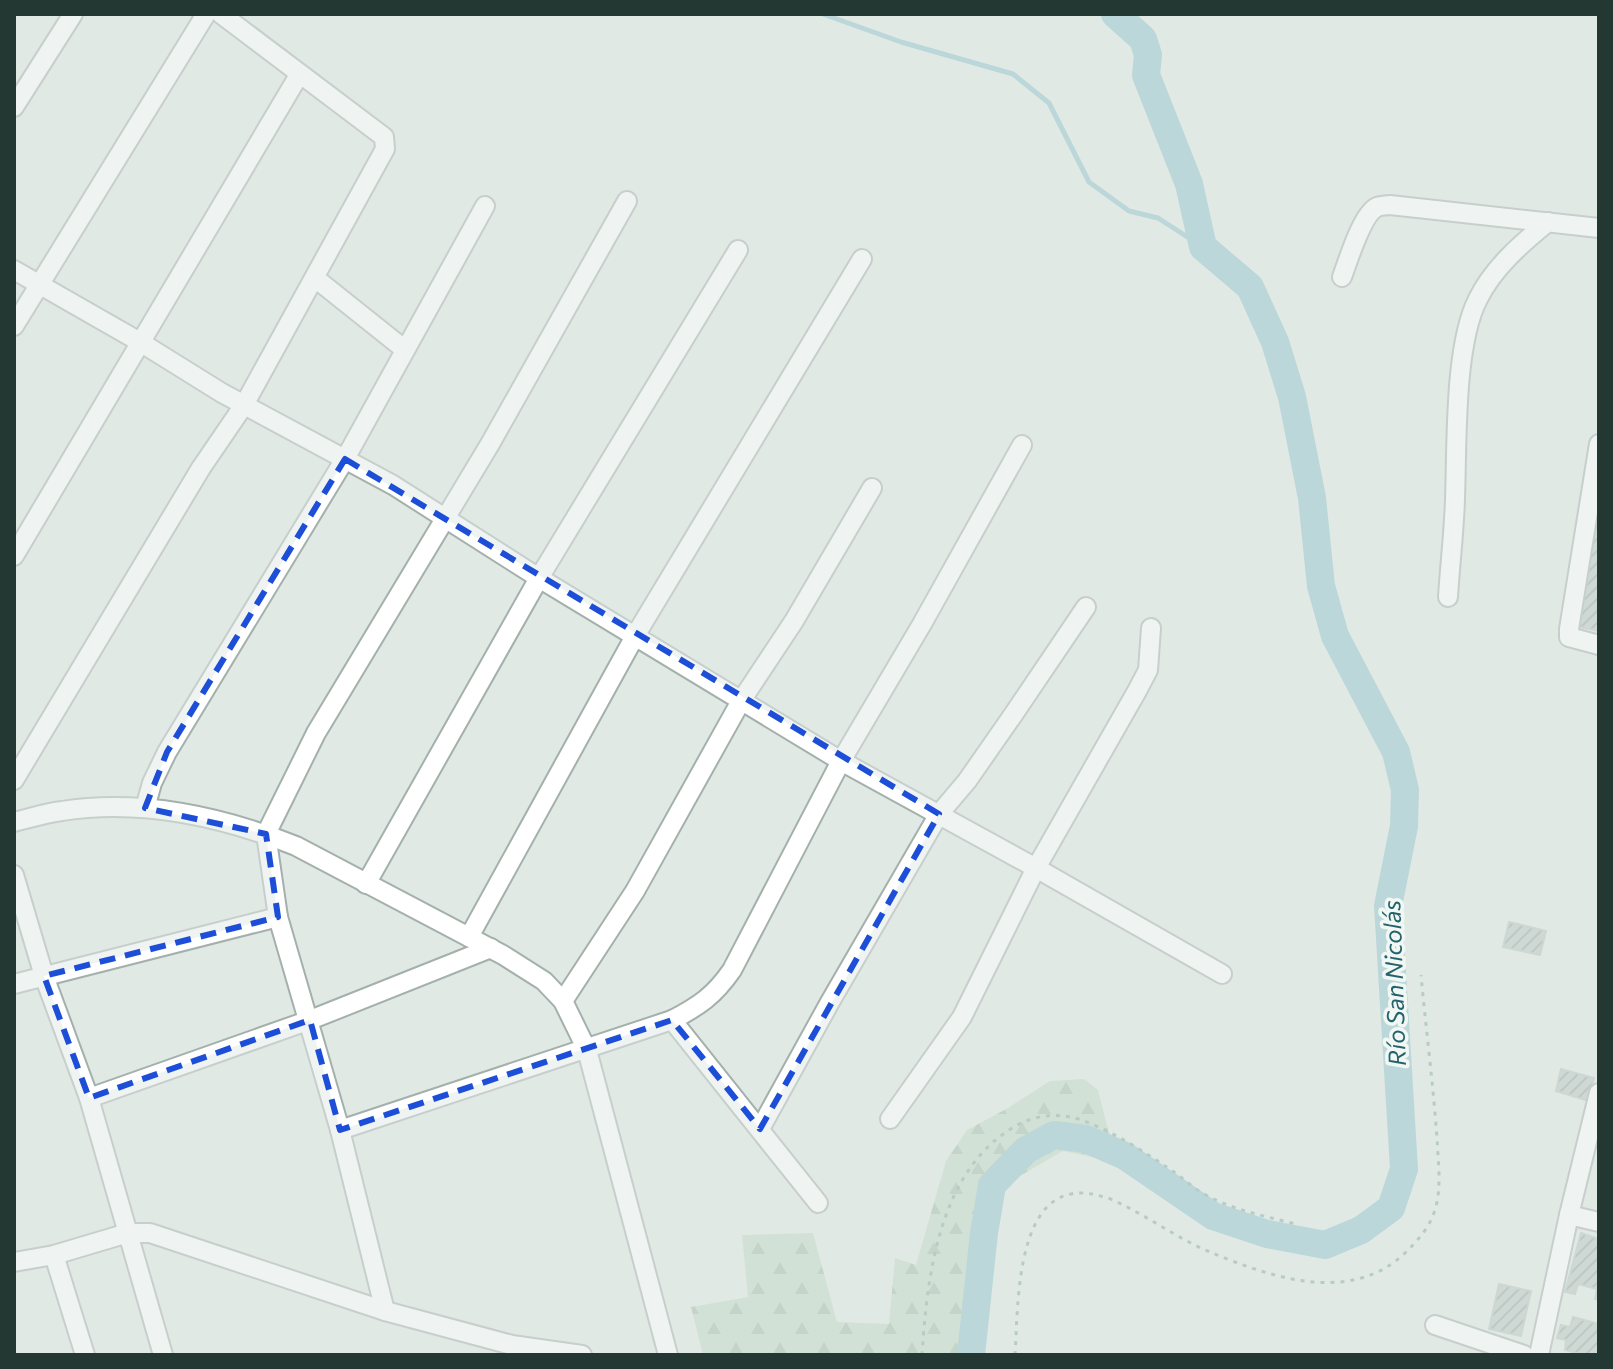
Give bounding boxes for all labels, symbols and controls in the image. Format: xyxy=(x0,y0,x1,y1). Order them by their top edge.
water label: Río San Nicolás xyxy=(1376,899,1411,1067)

